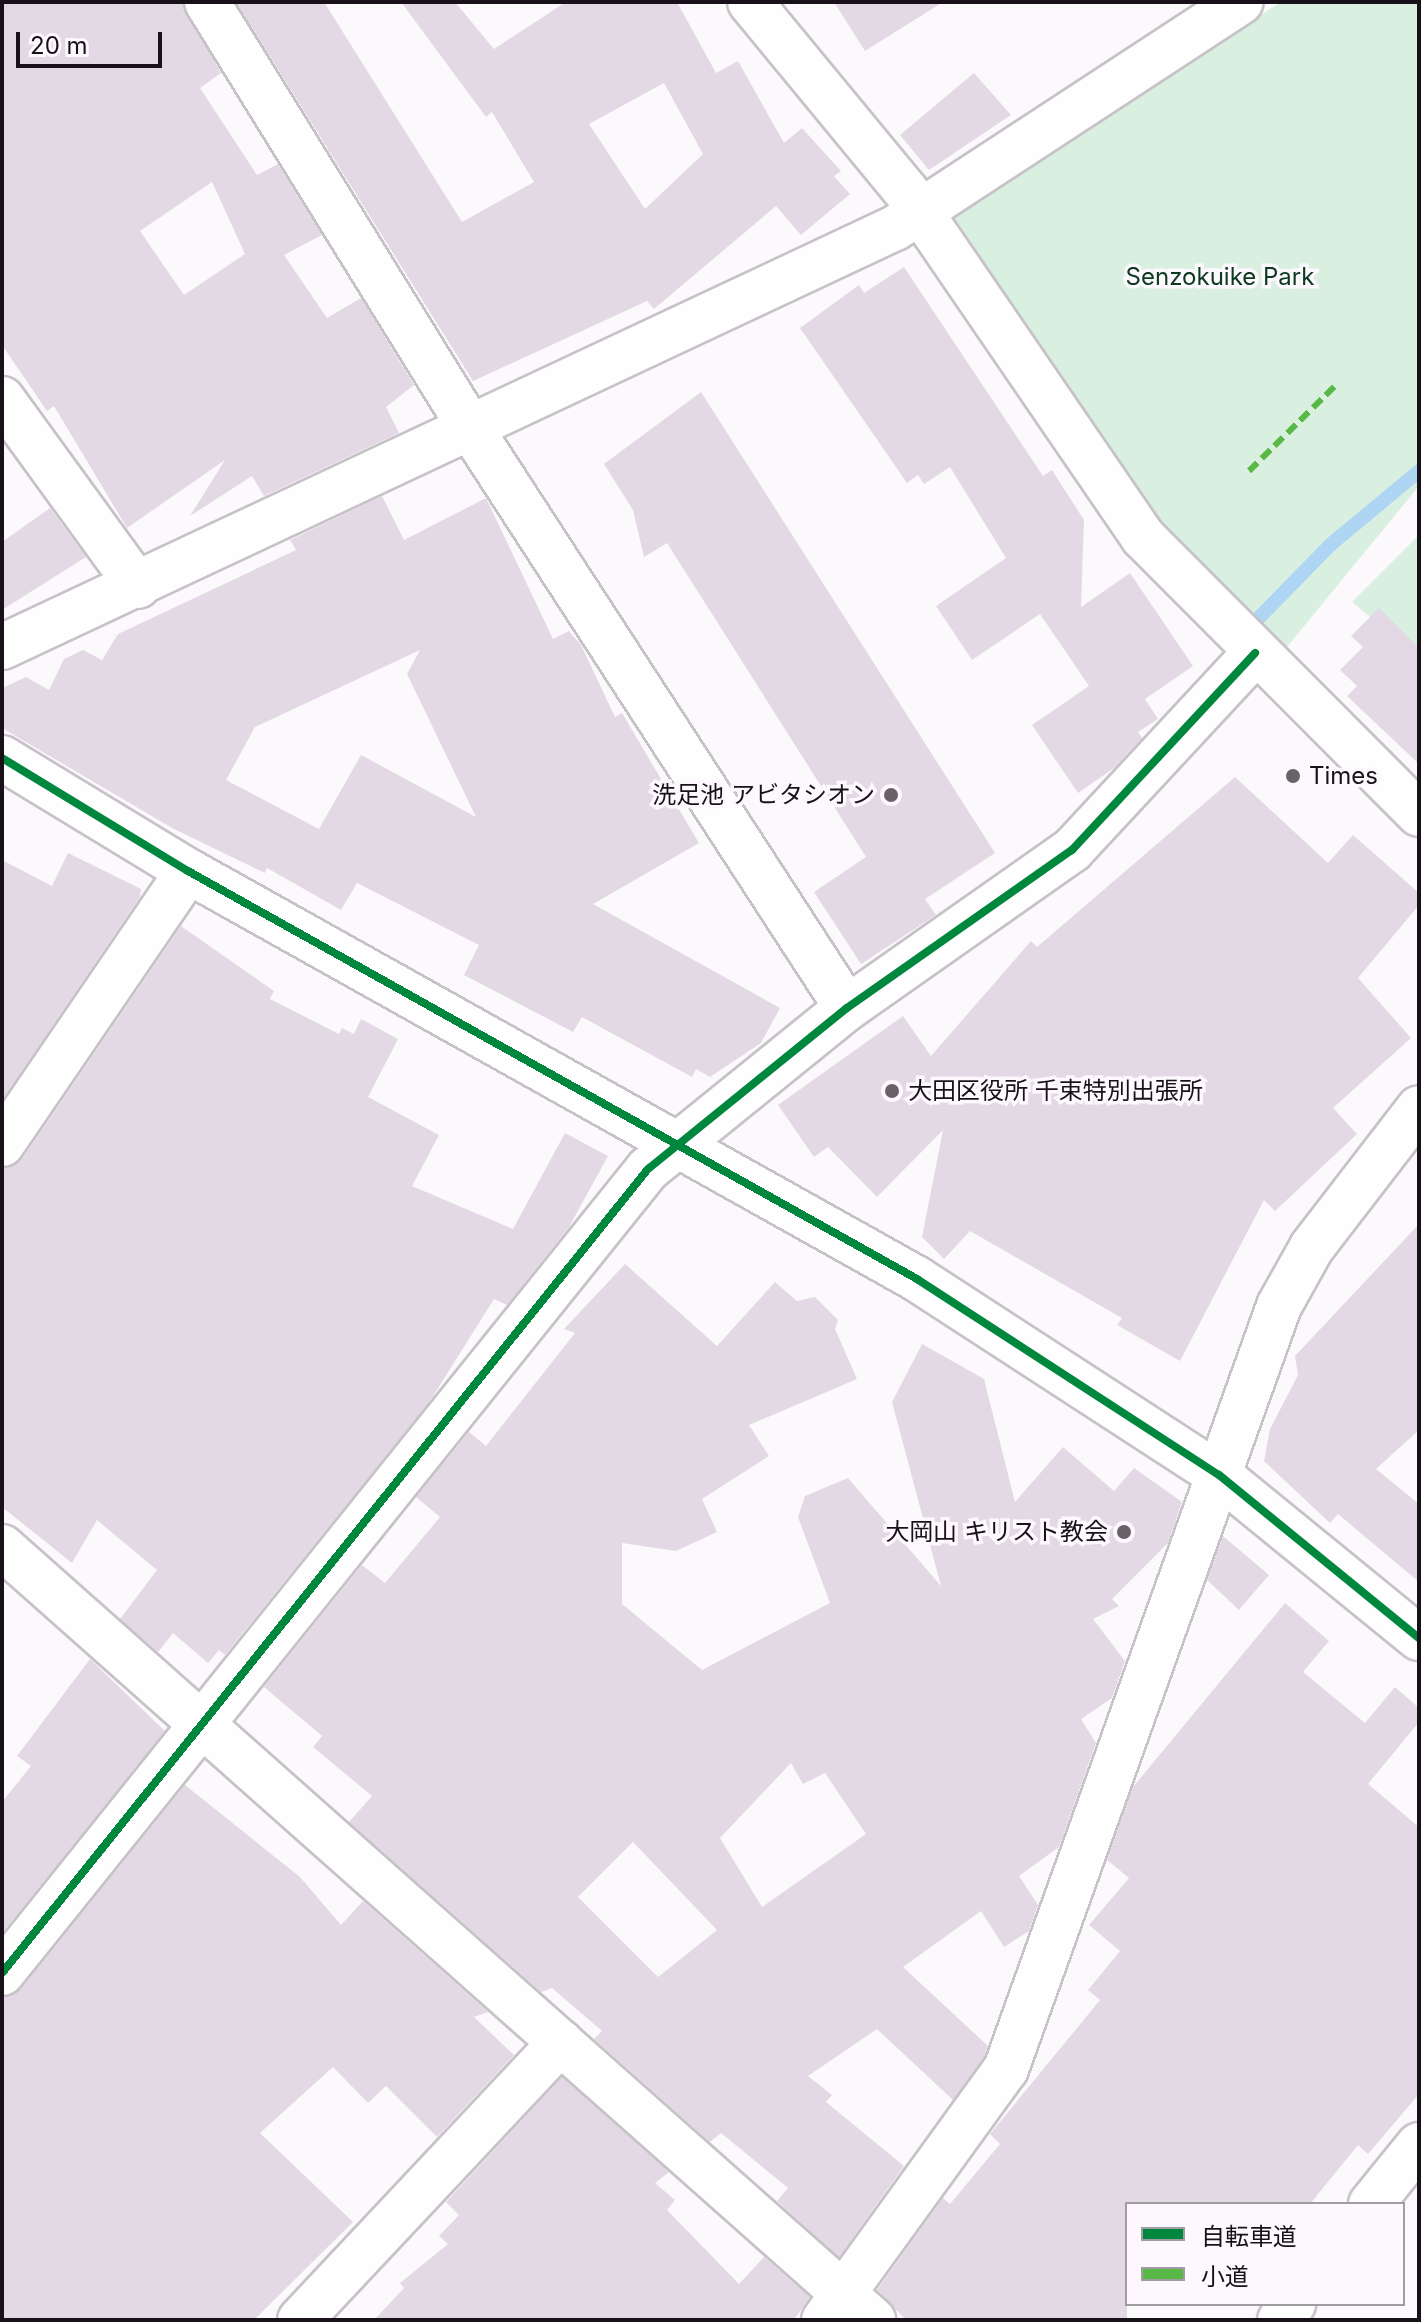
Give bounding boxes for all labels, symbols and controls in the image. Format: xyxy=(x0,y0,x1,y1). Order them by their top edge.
scale bar xyxy=(20,16,166,66)
text: 20 m xyxy=(30,31,88,60)
park label: Senzokuike Park xyxy=(1126,263,1314,291)
place label: Times xyxy=(1309,762,1378,790)
marker: Times xyxy=(1284,767,1302,785)
place label: 洗足池 アビタシオン xyxy=(652,781,875,809)
marker: 洗足池 アビタシオン xyxy=(882,786,900,804)
place label: 大田区役所 千束特別出張所 xyxy=(908,1077,1203,1105)
marker: 大田区役所 千束特別出張所 xyxy=(883,1082,901,1100)
place label: 大岡山 キリスト教会 xyxy=(885,1518,1108,1546)
marker: 大岡山 キリスト教会 xyxy=(1115,1523,1133,1541)
legend xyxy=(1125,2202,1405,2306)
text: 自転車道 xyxy=(1201,2222,1297,2251)
text: 小道 xyxy=(1201,2262,1249,2291)

